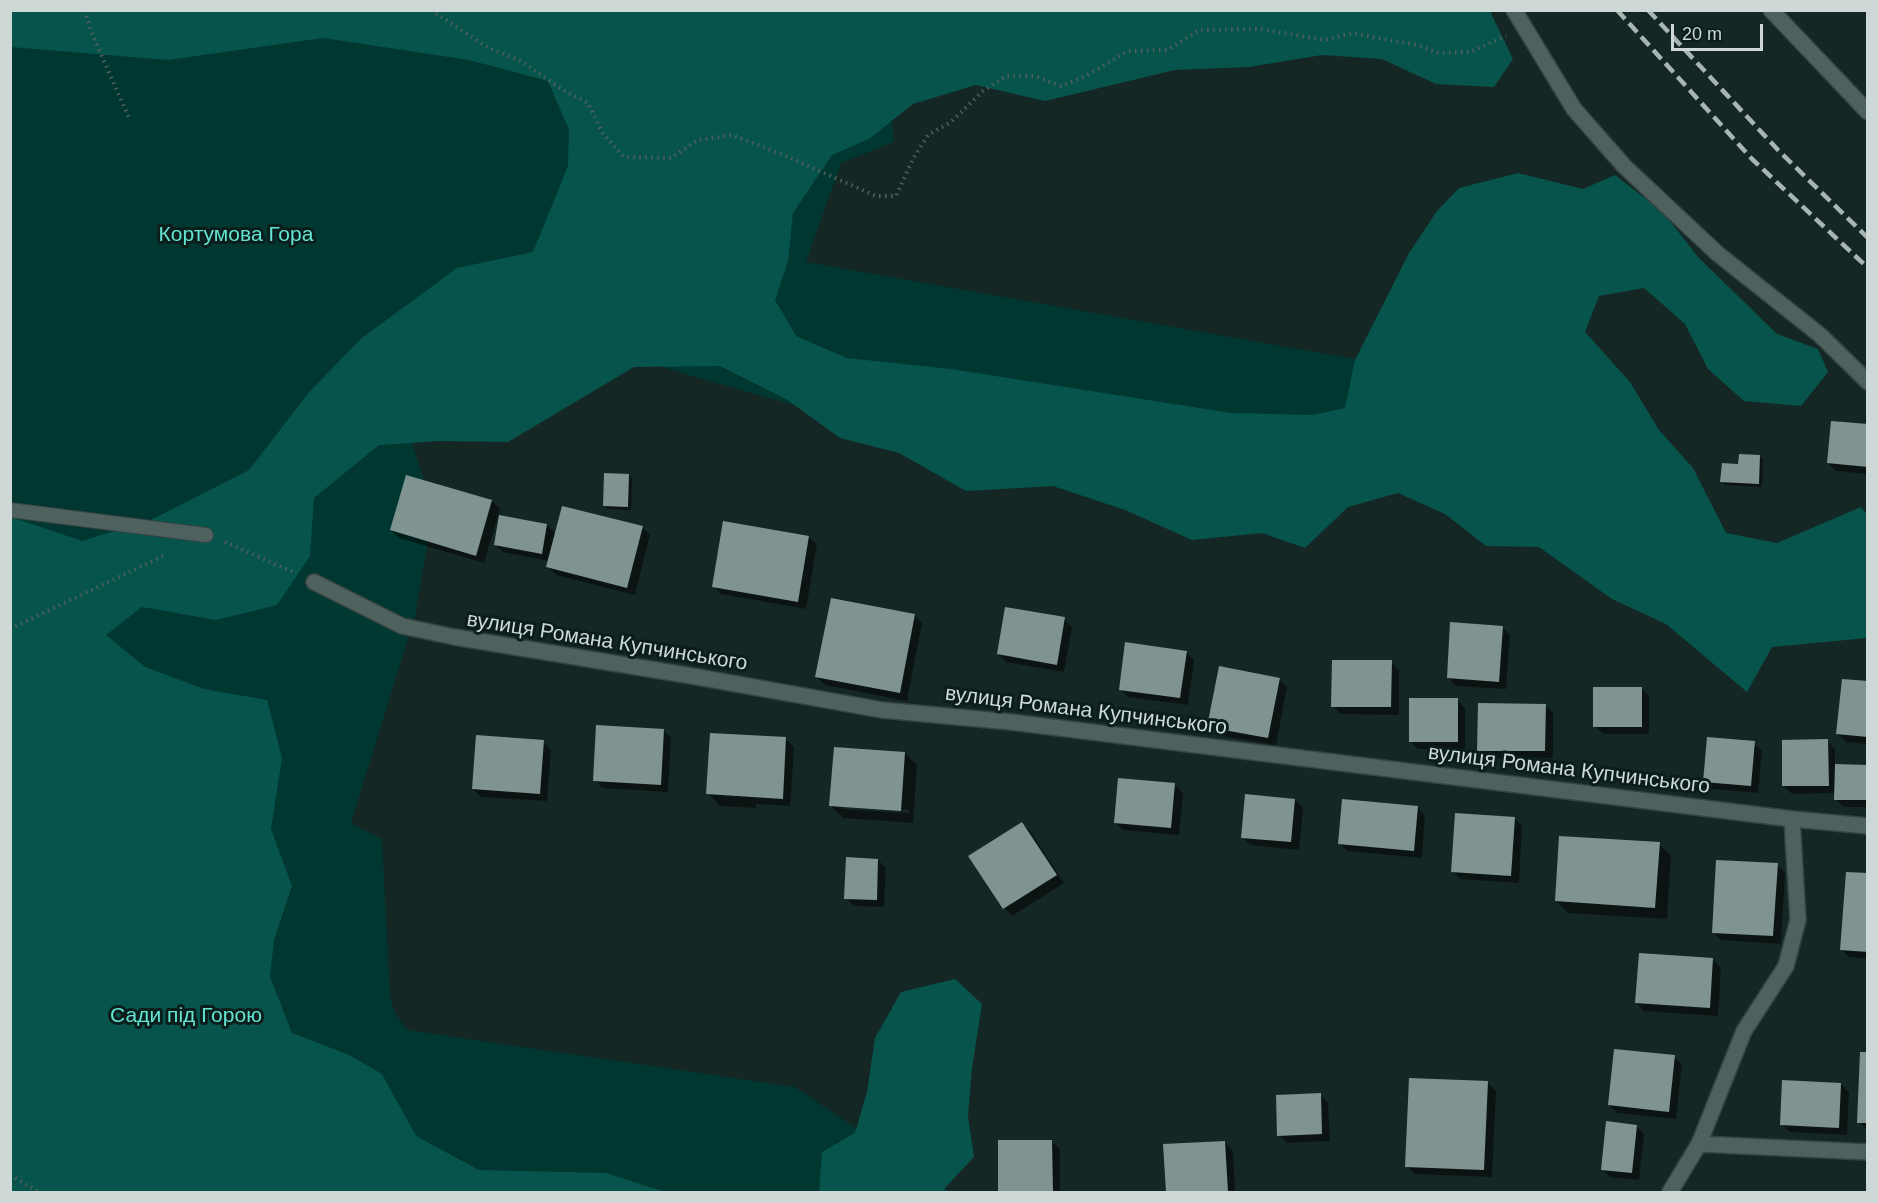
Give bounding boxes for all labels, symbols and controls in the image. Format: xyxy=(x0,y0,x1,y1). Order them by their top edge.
scale bar xyxy=(1674,12,1766,50)
text: 20 m xyxy=(1682,24,1722,44)
park label: Кортумова Гора xyxy=(159,222,313,248)
street label: вулиця Романа Купчинського xyxy=(465,607,749,677)
street label: вулиця Романа Купчинського xyxy=(944,681,1228,741)
street label: вулиця Романа Купчинського xyxy=(1427,740,1711,800)
park label: Сади під Горою xyxy=(110,1003,262,1029)

